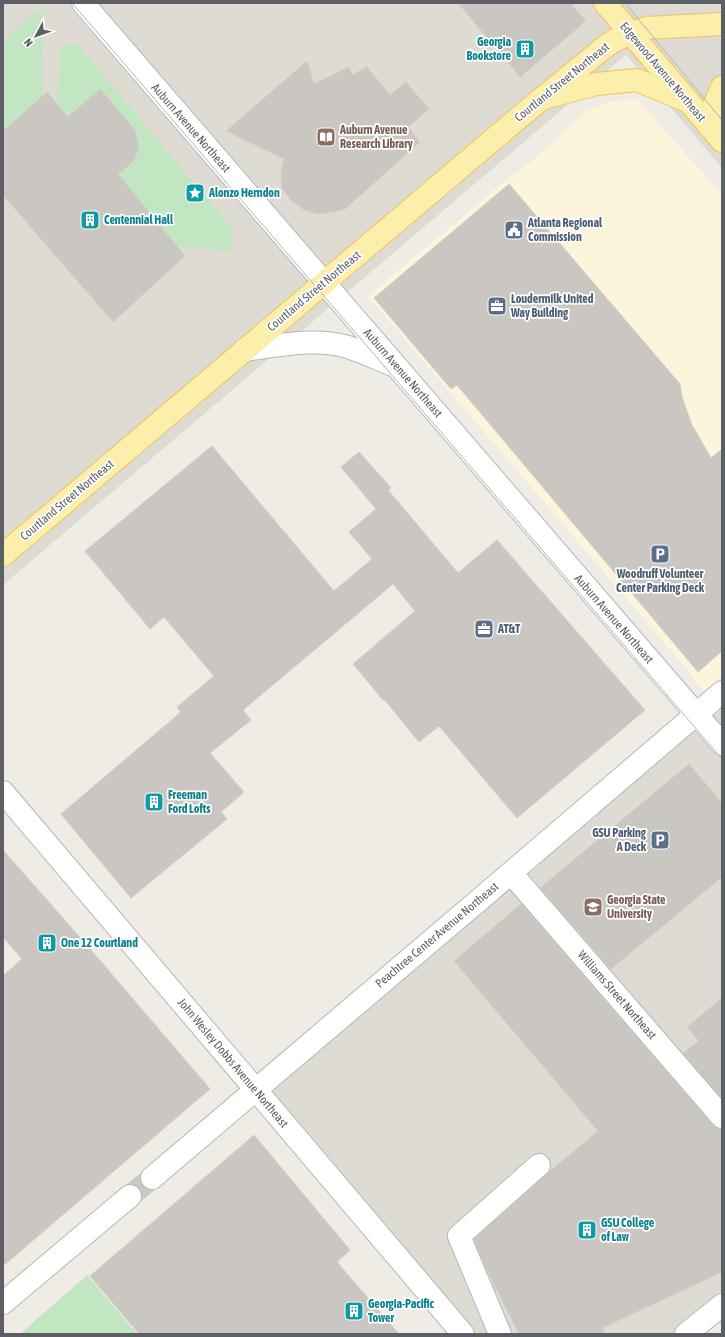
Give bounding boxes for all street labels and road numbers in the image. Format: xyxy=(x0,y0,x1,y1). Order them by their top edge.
street label: Edgewood Avenue Northeast xyxy=(617,19,709,125)
street label: Courtland Street Northeast xyxy=(512,39,613,124)
street label: Auburn Avenue Northeast xyxy=(149,81,234,176)
street label: Courtland Street Northeast xyxy=(264,247,364,334)
street label: Auburn Avenue Northeast xyxy=(361,326,446,421)
street label: Courtland Street Northeast xyxy=(17,456,117,543)
street label: Auburn Avenue Northeast xyxy=(572,572,657,667)
street label: Peachtree Center Avenue Northeast xyxy=(373,879,502,991)
street label: Williams Street Northeast xyxy=(575,948,660,1043)
street label: John Wesley Dobbs Avenue Northeast xyxy=(175,996,292,1131)

